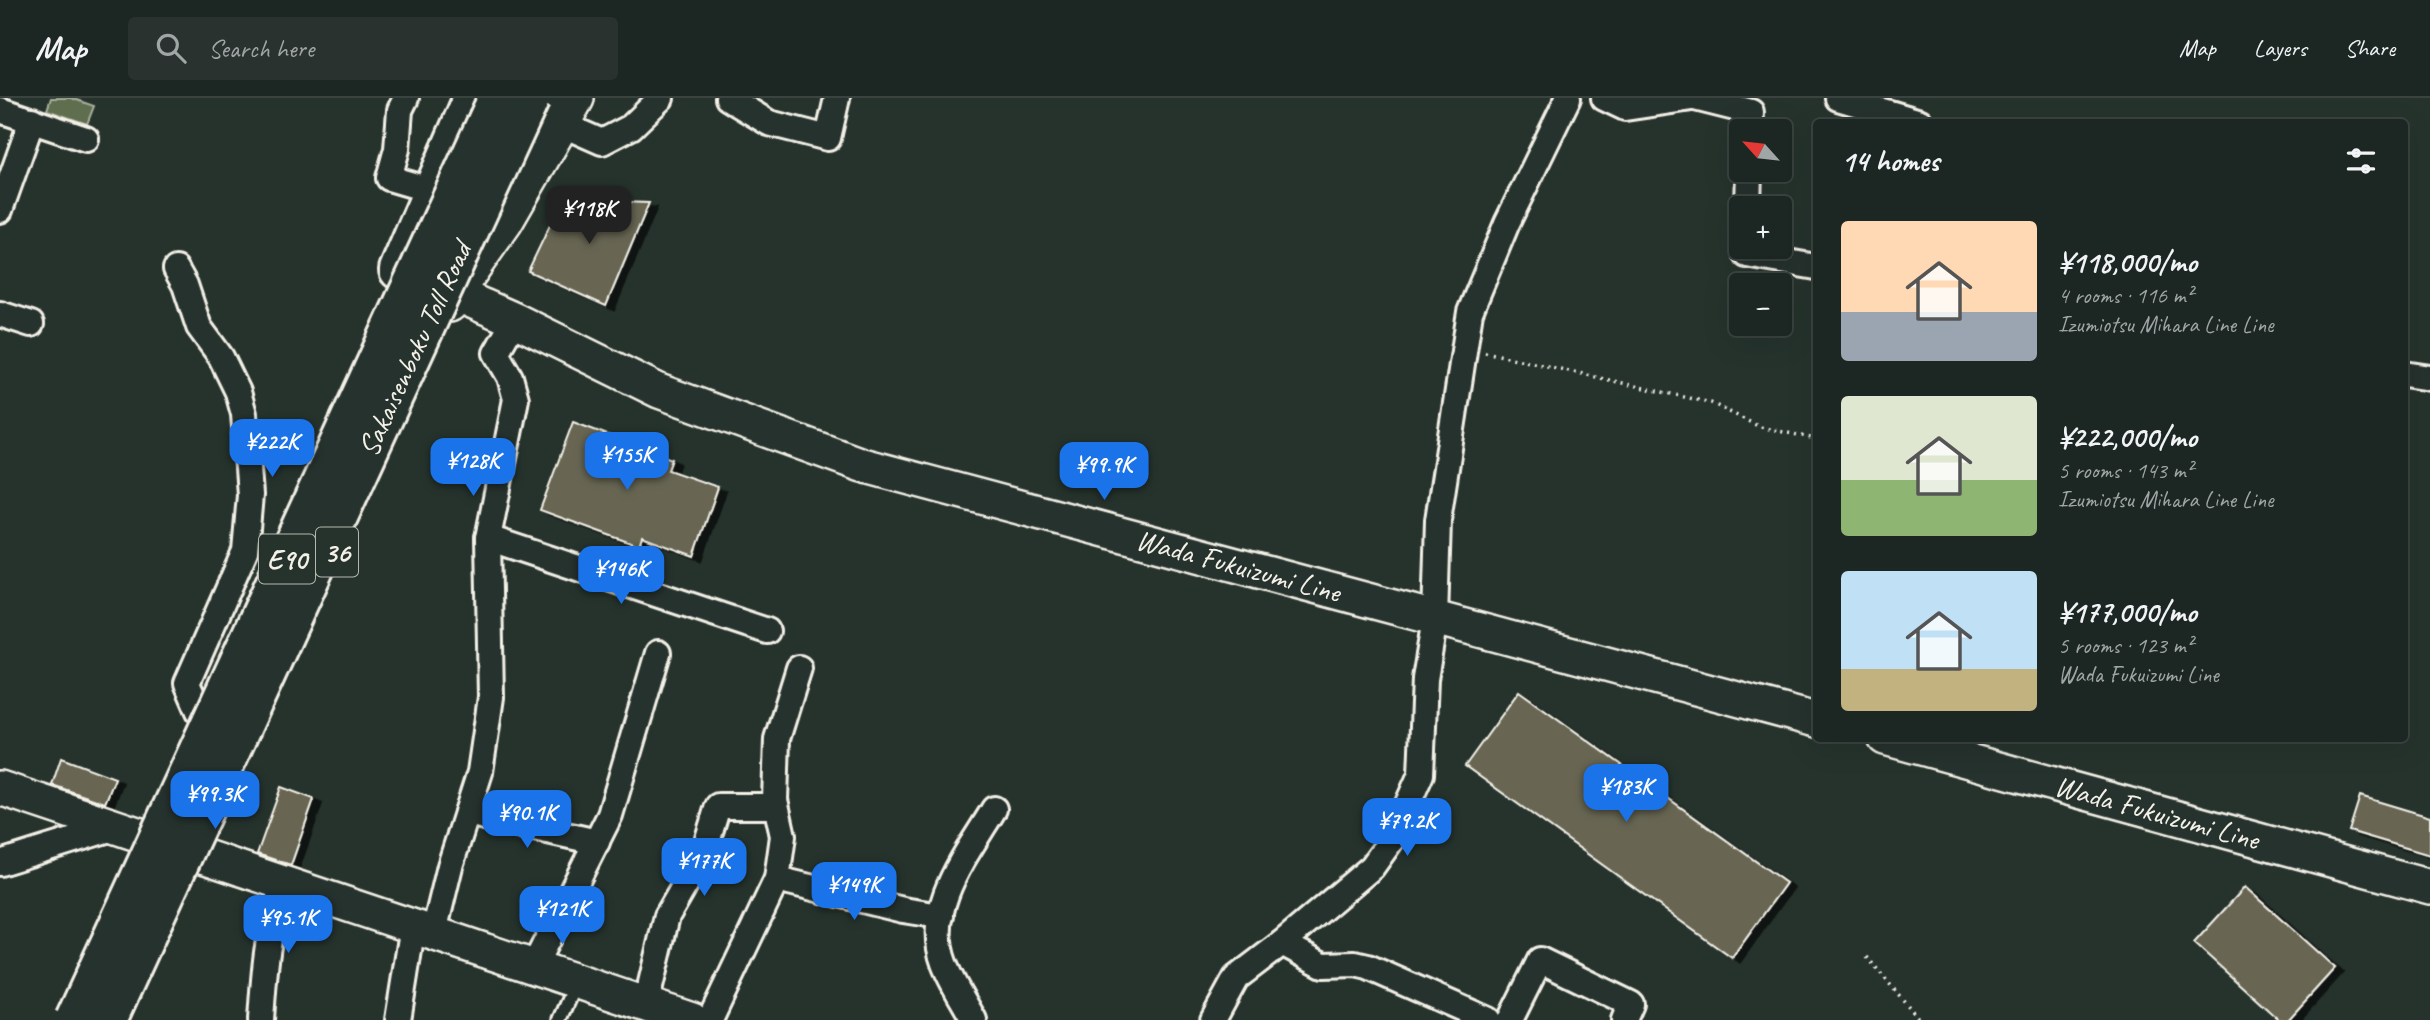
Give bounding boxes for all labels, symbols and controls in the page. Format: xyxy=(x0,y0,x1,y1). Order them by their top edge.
search box xyxy=(128,17,618,80)
text: Map xyxy=(35,27,86,69)
icon: search xyxy=(152,29,190,67)
text: Search here xyxy=(208,32,314,65)
text: Map xyxy=(2179,33,2216,63)
text: Layers xyxy=(2254,33,2307,63)
text: Share xyxy=(2345,33,2395,63)
north arrow xyxy=(1729,119,1792,182)
map controls xyxy=(1729,119,1792,336)
text: 14 homes xyxy=(1841,142,1939,180)
icon: filters xyxy=(2342,142,2380,180)
pin: ¥118K xyxy=(540,186,638,246)
text: ¥118K xyxy=(562,194,616,223)
button: + xyxy=(1729,196,1792,259)
street label: Sakaisenboku Toll Road xyxy=(349,232,482,462)
text: ¥118,000/mo xyxy=(2058,243,2197,281)
icon: home xyxy=(1897,249,1981,333)
button: − xyxy=(1729,273,1792,336)
text: 4 rooms · 116 m² xyxy=(2058,281,2193,310)
text: Izumiotsu Mihara Line Line xyxy=(2058,310,2274,339)
text: ¥222,000/mo xyxy=(2058,418,2197,456)
pin: ¥222K xyxy=(223,420,321,479)
icon: home xyxy=(1897,424,1981,508)
text: ¥222K xyxy=(245,427,299,456)
pin: ¥155K xyxy=(578,432,676,492)
pin: ¥128K xyxy=(424,438,522,498)
text: ¥155K xyxy=(601,440,653,469)
pin: ¥99.9K xyxy=(1047,442,1161,502)
text: ¥128K xyxy=(446,446,500,475)
text: ¥99.9K xyxy=(1076,450,1132,479)
text: 5 rooms · 143 m² xyxy=(2058,456,2193,485)
text: Izumiotsu Mihara Line Line xyxy=(2058,485,2274,514)
street label: Wada Fukuizumi Line xyxy=(1132,520,1347,612)
road number: 36 xyxy=(316,528,358,576)
road number: E90 xyxy=(259,534,315,584)
pin: ¥146K xyxy=(572,546,670,606)
text: ¥146K xyxy=(594,554,648,583)
text: ¥177,000/mo xyxy=(2058,593,2197,631)
icon: home xyxy=(1897,599,1981,683)
text: 5 rooms · 123 m² xyxy=(2058,631,2193,660)
text: Wada Fukuizumi Line xyxy=(2058,660,2219,689)
pin: ¥183K xyxy=(1577,764,1675,824)
street label: Wada Fukuizumi Line xyxy=(2051,766,2265,859)
pin: ¥99.3K xyxy=(158,772,272,831)
text: ¥183K xyxy=(1599,772,1653,801)
text: ¥99.3K xyxy=(186,779,244,808)
pin: ¥90.1K xyxy=(470,790,584,850)
text: ¥90.1K xyxy=(498,798,556,827)
pin: ¥79.2K xyxy=(1350,798,1464,858)
text: ¥79.2K xyxy=(1378,806,1436,835)
pin: ¥177K xyxy=(655,838,753,898)
text: ¥177K xyxy=(678,846,730,875)
pin: ¥149K xyxy=(805,862,903,922)
text: ¥149K xyxy=(828,870,880,899)
pin: ¥121K xyxy=(513,886,611,946)
text: ¥121K xyxy=(535,894,589,923)
pin: ¥95.1K xyxy=(231,896,345,955)
text: ¥95.1K xyxy=(260,903,317,932)

